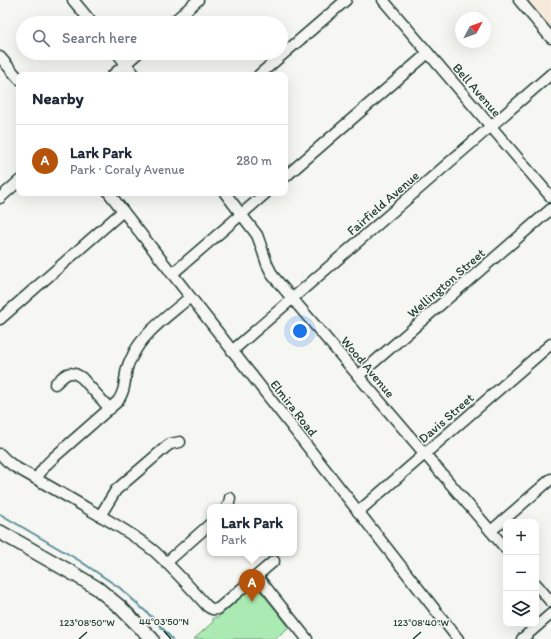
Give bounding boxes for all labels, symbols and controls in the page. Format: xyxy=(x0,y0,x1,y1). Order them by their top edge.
north arrow xyxy=(455,12,491,48)
search box xyxy=(16,16,288,60)
icon: search xyxy=(30,27,52,49)
text: Search here xyxy=(62,29,137,47)
street label: Bell Avenue xyxy=(450,60,504,120)
text: Nearby xyxy=(32,88,84,108)
text: Lark Park xyxy=(70,144,132,162)
text: A xyxy=(41,153,49,168)
text: 280 m xyxy=(236,153,272,168)
text: Park · Coraly Avenue xyxy=(70,162,185,177)
street label: Fairfield Avenue xyxy=(344,168,422,238)
street label: Wellington Street xyxy=(404,245,488,321)
your location xyxy=(290,321,310,341)
street label: Wood Avenue xyxy=(338,333,398,401)
street label: Elmira Road xyxy=(267,377,321,439)
street label: Davis Street xyxy=(415,390,477,446)
popup xyxy=(207,504,297,556)
text: Lark Park xyxy=(221,514,283,532)
map controls xyxy=(503,519,539,627)
button: + xyxy=(503,519,539,555)
text: Park xyxy=(221,532,247,547)
button: − xyxy=(503,555,539,591)
pin: A xyxy=(239,569,265,602)
button: layers xyxy=(503,591,539,627)
text: 44°03'50"N xyxy=(139,615,189,628)
text: 123°08'50"W xyxy=(59,616,115,629)
text: 123°08'40"W xyxy=(393,616,450,629)

